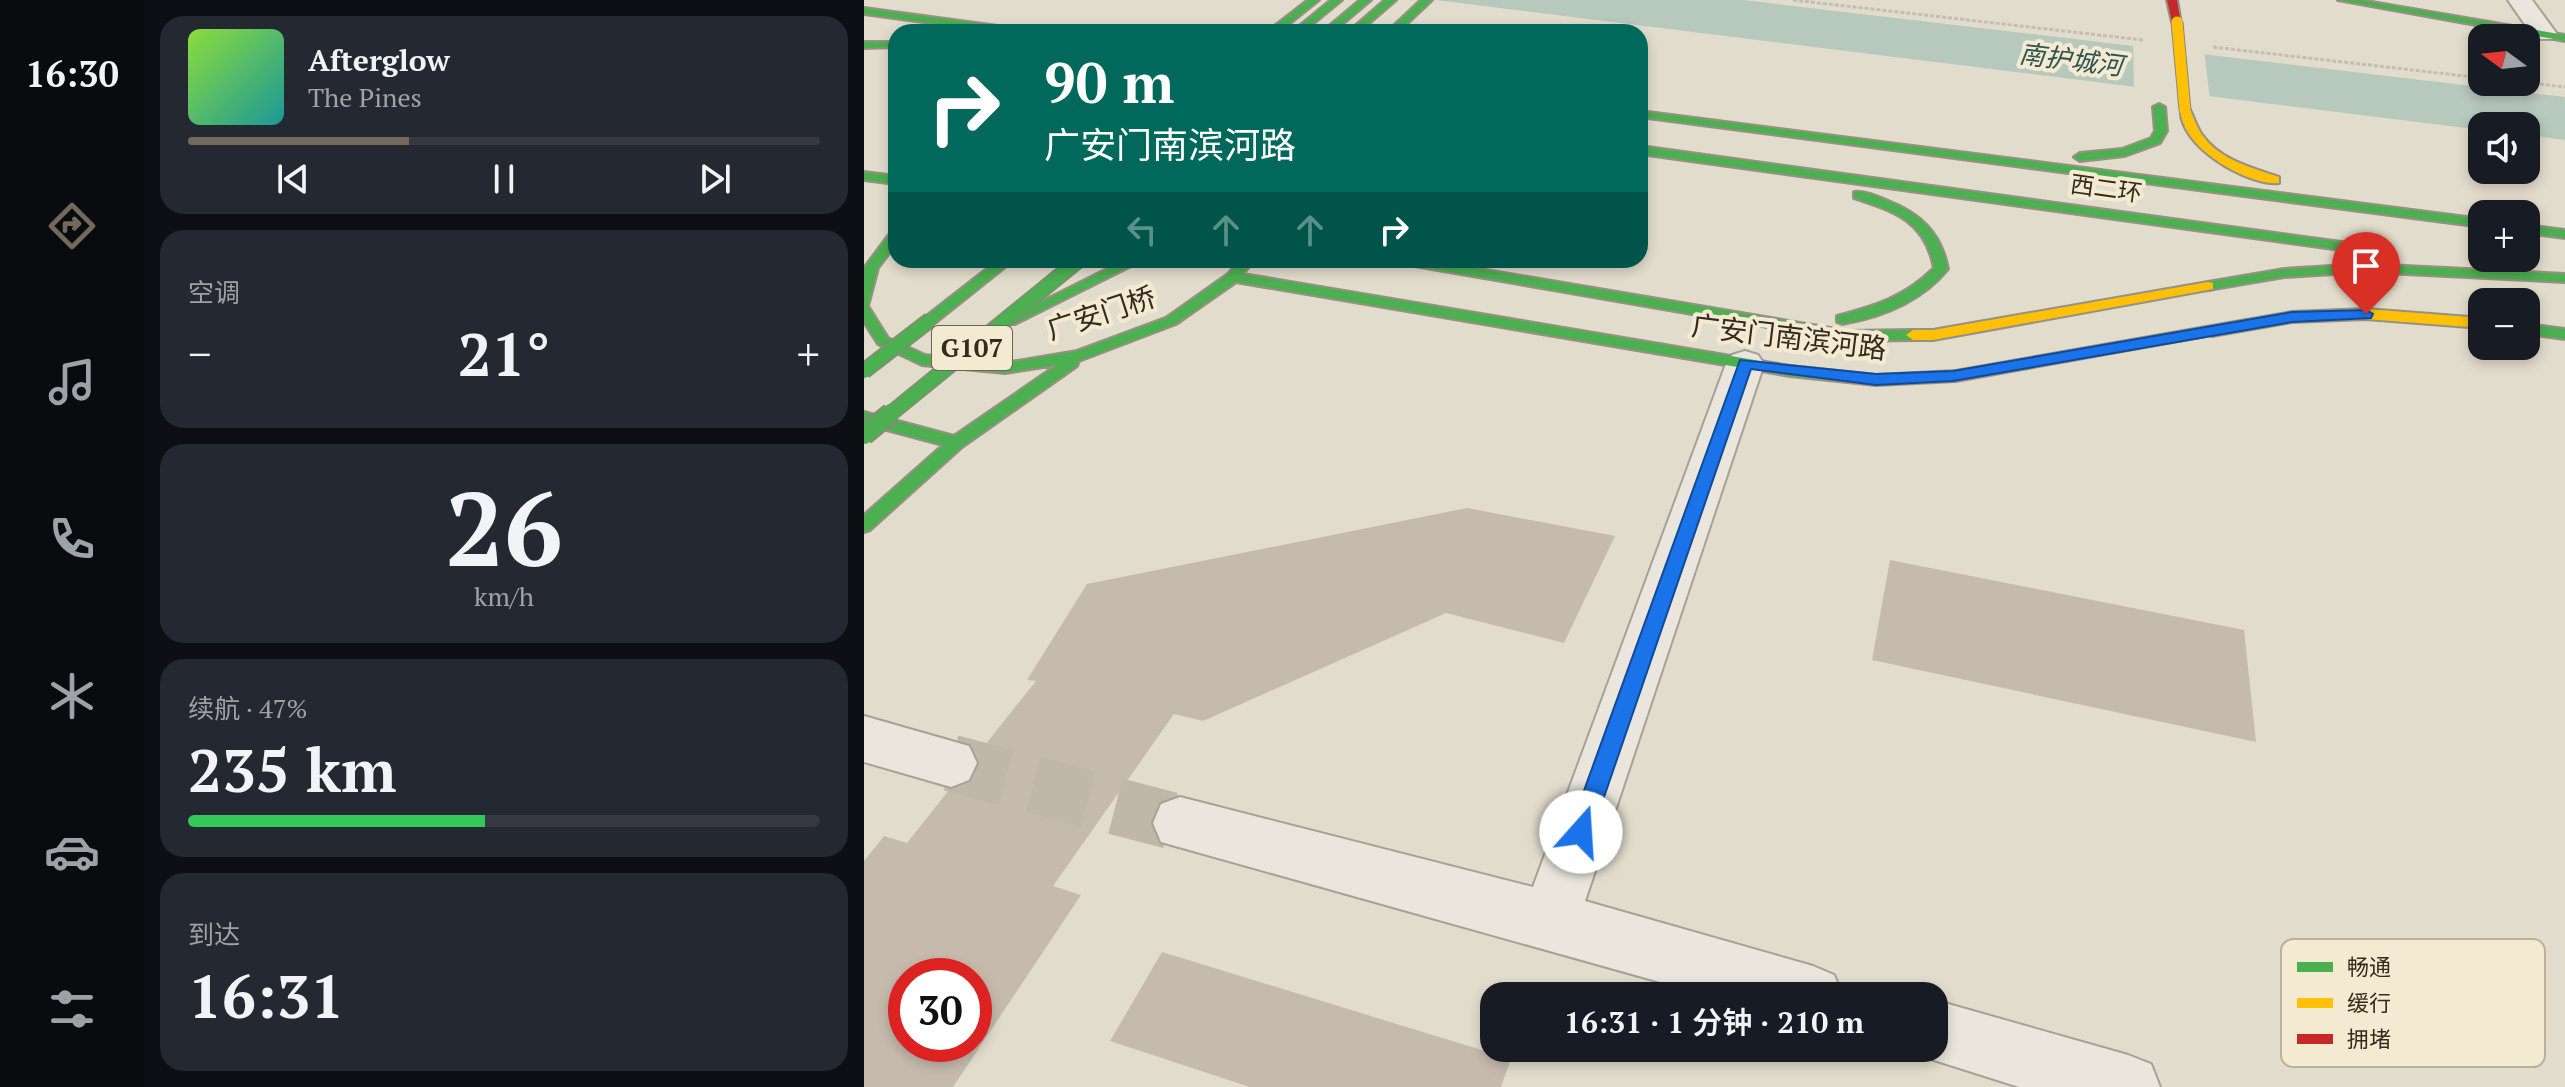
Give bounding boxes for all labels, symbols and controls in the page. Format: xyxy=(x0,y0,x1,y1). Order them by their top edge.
north arrow xyxy=(2468,24,2540,96)
map controls xyxy=(2468,24,2540,360)
water label: 南护城河 xyxy=(2017,36,2130,83)
text: Afterglow xyxy=(308,40,450,80)
text: 90 m xyxy=(1044,45,1174,119)
text: 16:30 xyxy=(25,50,119,97)
icon: right xyxy=(912,56,1016,160)
text: The Pines xyxy=(308,80,422,114)
button: sound xyxy=(2468,112,2540,184)
text: 广安门南滨河路 xyxy=(1044,121,1296,168)
icon: previous xyxy=(271,157,315,201)
icon: pause xyxy=(482,157,526,201)
icon: next xyxy=(693,157,737,201)
street label: 西二环 xyxy=(2068,167,2144,209)
icon: directions xyxy=(44,198,100,254)
button: + xyxy=(2468,200,2540,272)
icon: left xyxy=(1120,208,1164,252)
icon: ahead xyxy=(1204,208,1248,252)
icon: ahead xyxy=(1288,208,1332,252)
icon: right xyxy=(1372,208,1416,252)
pin xyxy=(2332,232,2400,314)
icon: arrive xyxy=(2344,244,2388,288)
text: 空调 xyxy=(188,275,240,309)
street label: 广安门桥 xyxy=(1042,278,1160,347)
button: − xyxy=(2468,288,2540,360)
street label: 广安门南滨河路 xyxy=(1690,306,1889,367)
text: 21° xyxy=(458,314,550,393)
text: − xyxy=(188,324,211,383)
text: + xyxy=(797,324,820,383)
road number: G107 xyxy=(932,326,1012,370)
icon: music xyxy=(44,354,100,410)
text: 26 xyxy=(445,458,563,596)
icon: phone xyxy=(44,511,100,567)
text: km/h xyxy=(474,579,534,613)
icon: climate xyxy=(44,668,100,724)
text: 续航 · 47% xyxy=(188,691,308,725)
text: 235 km xyxy=(188,730,396,809)
position arrow xyxy=(1539,790,1623,874)
icon: car xyxy=(44,824,100,880)
text: 到达 xyxy=(188,917,240,951)
legend xyxy=(2281,939,2545,1067)
text: 畅通 xyxy=(2347,952,2391,981)
text: 16:31 xyxy=(188,956,344,1035)
speed limit sign: 30 xyxy=(888,958,992,1062)
icon: filters xyxy=(44,981,100,1037)
text: 缓行 xyxy=(2347,988,2391,1017)
text: 16:31 · 1 分钟 · 210 m xyxy=(1564,1002,1864,1042)
text: 拥堵 xyxy=(2347,1024,2391,1053)

